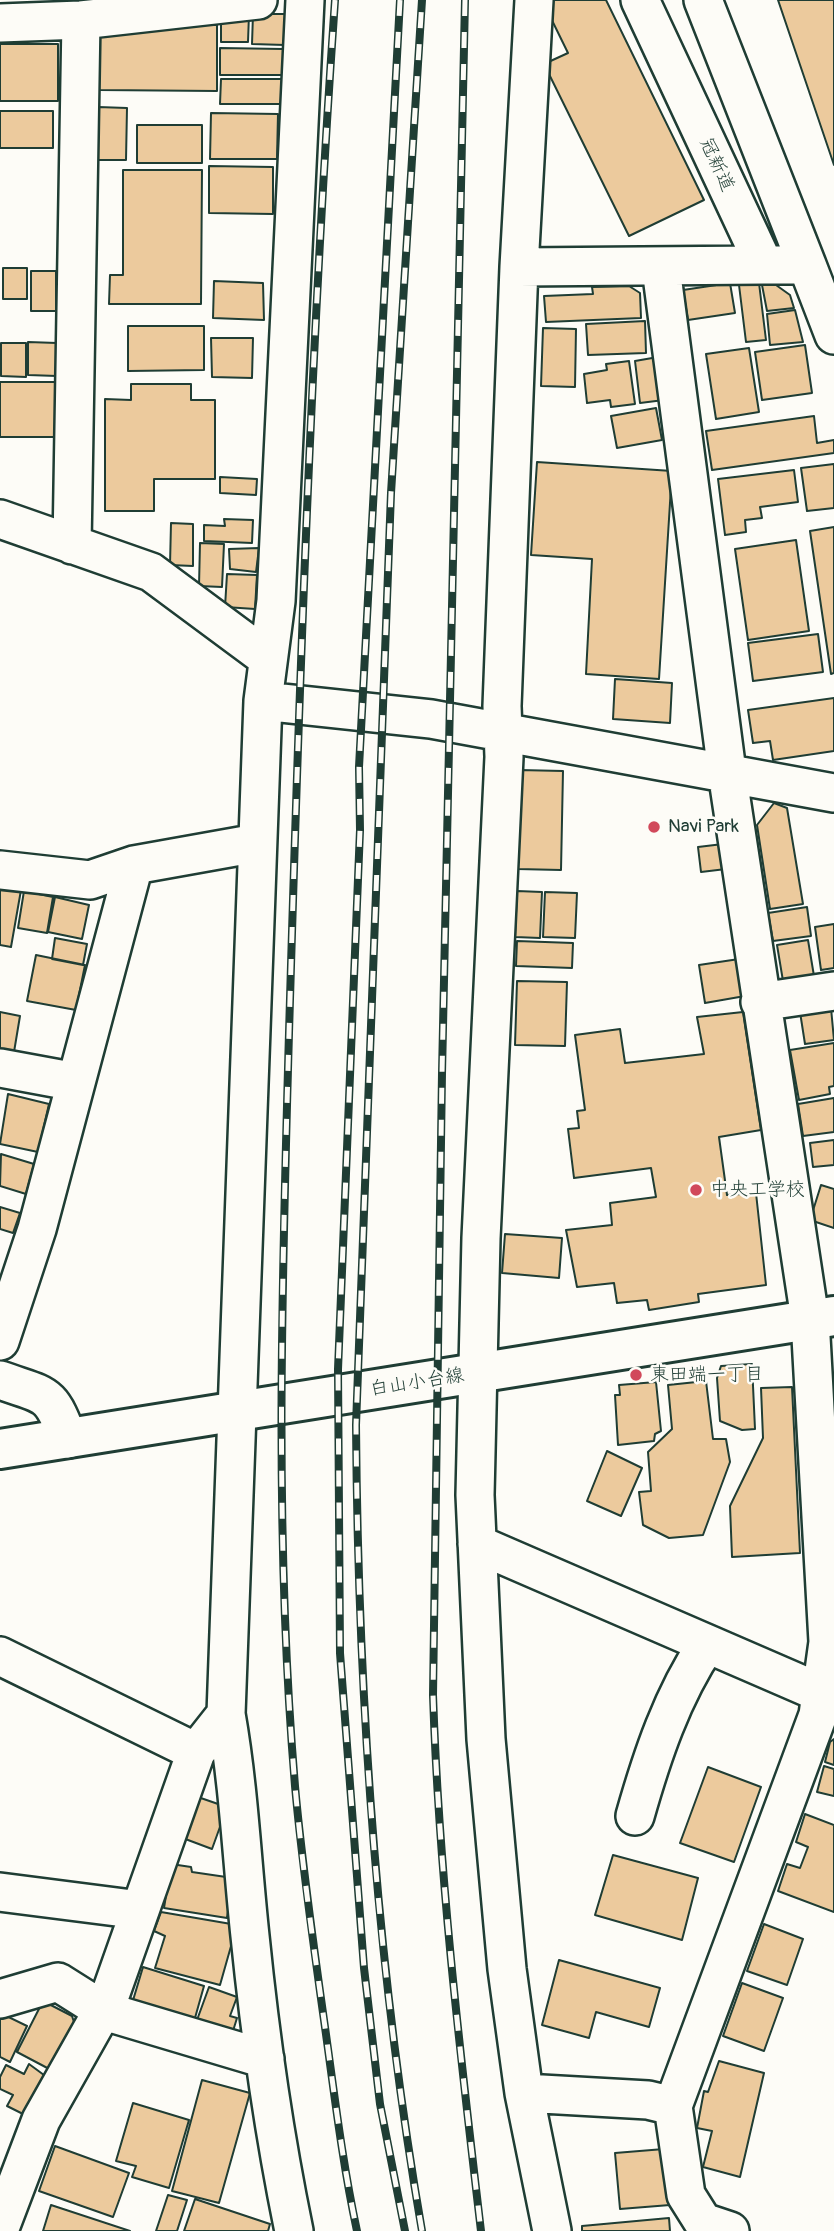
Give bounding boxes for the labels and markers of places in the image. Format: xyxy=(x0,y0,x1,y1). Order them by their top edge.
place label: Navi Park xyxy=(668,816,739,838)
marker: Navi Park xyxy=(646,819,662,835)
place label: 中央工学校 xyxy=(710,1179,805,1201)
marker: 中央工学校 xyxy=(688,1182,704,1198)
place label: 東田端一丁目 xyxy=(650,1364,764,1386)
marker: 東田端一丁目 xyxy=(628,1367,644,1383)

